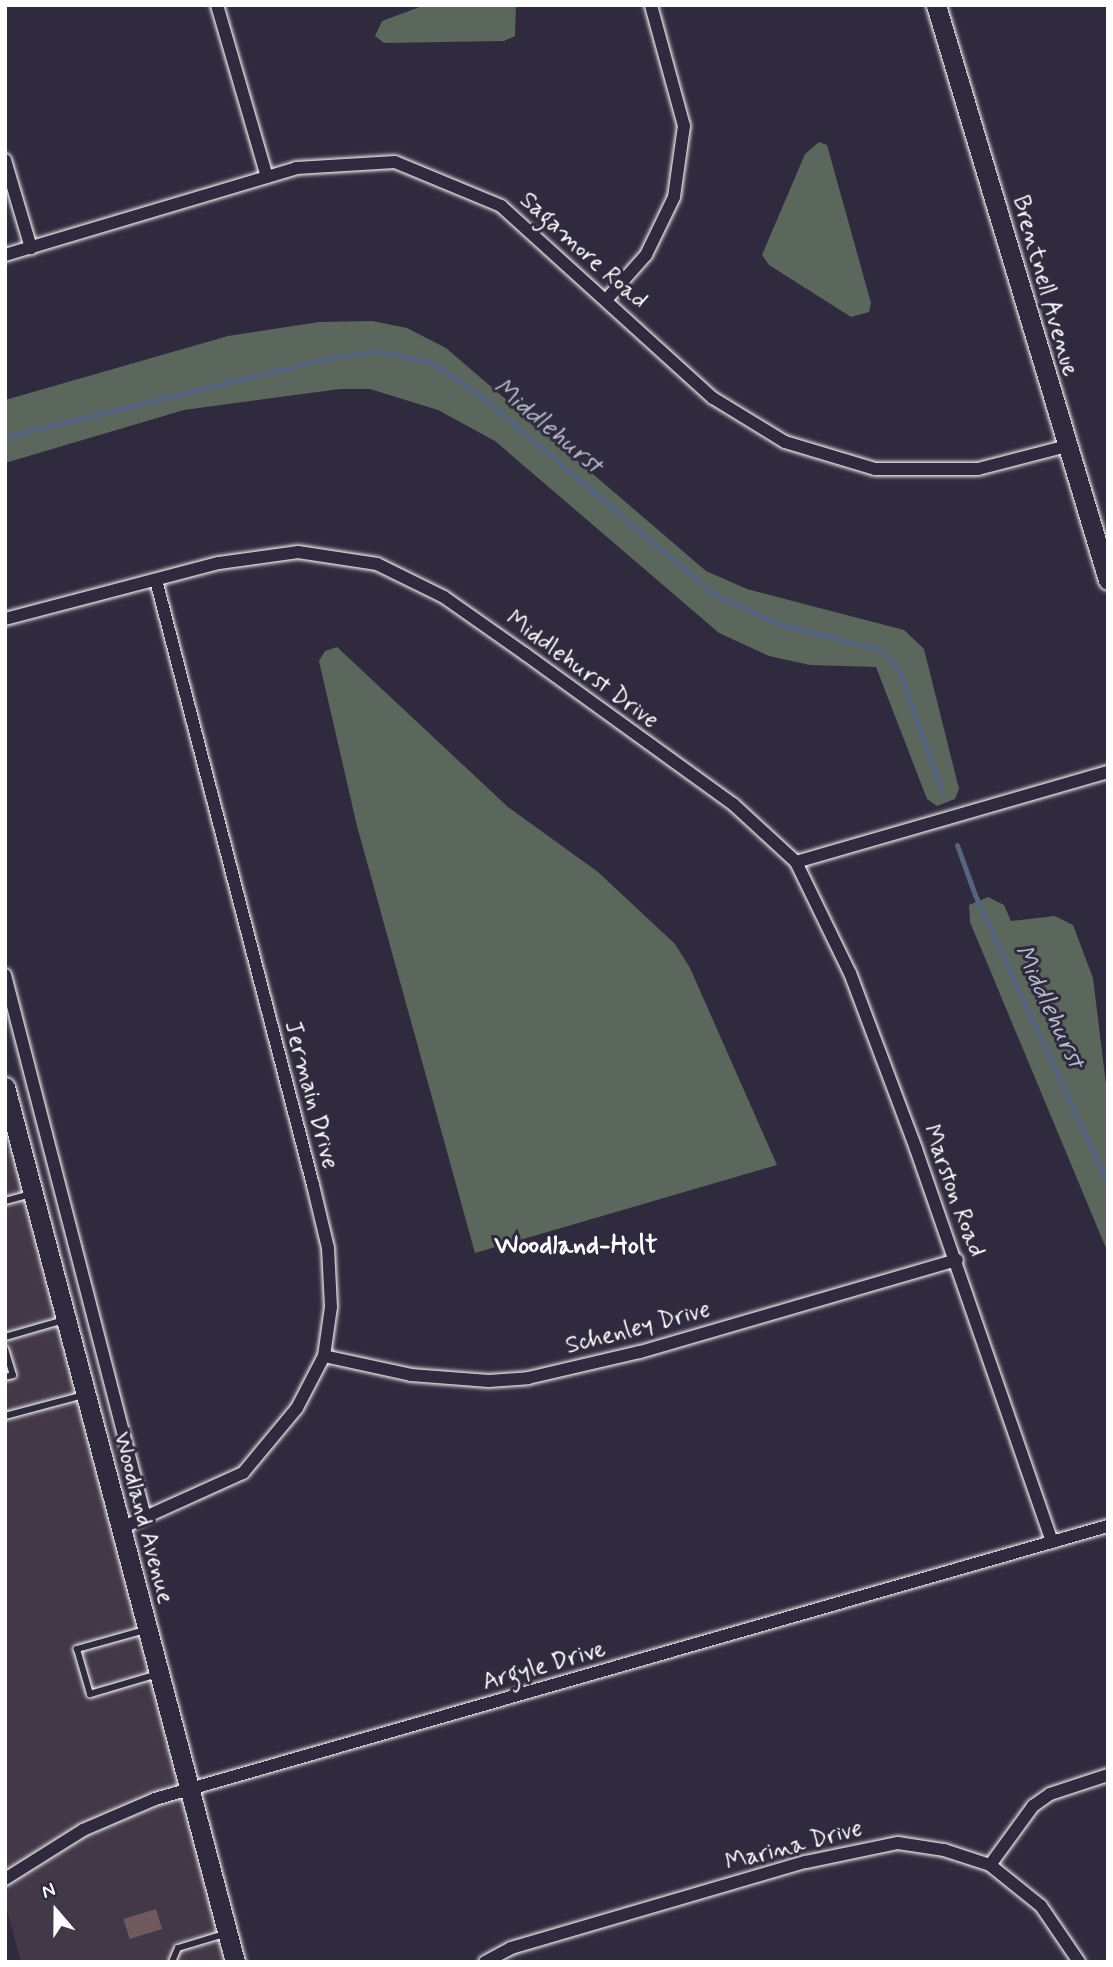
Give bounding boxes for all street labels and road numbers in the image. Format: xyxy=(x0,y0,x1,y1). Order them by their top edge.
street label: Sagamore Road xyxy=(514,187,652,315)
street label: Brentnell Avenue xyxy=(1006,193,1084,379)
street label: Middlehurst Drive xyxy=(500,605,664,735)
street label: Jermain Drive xyxy=(278,1019,344,1171)
street label: Marston Road xyxy=(916,1122,990,1260)
street label: Schenley Drive xyxy=(563,1295,713,1361)
street label: Woodland Avenue xyxy=(106,1428,180,1608)
street label: Argyle Drive xyxy=(480,1635,608,1697)
street label: Marina Drive xyxy=(722,1814,866,1878)

